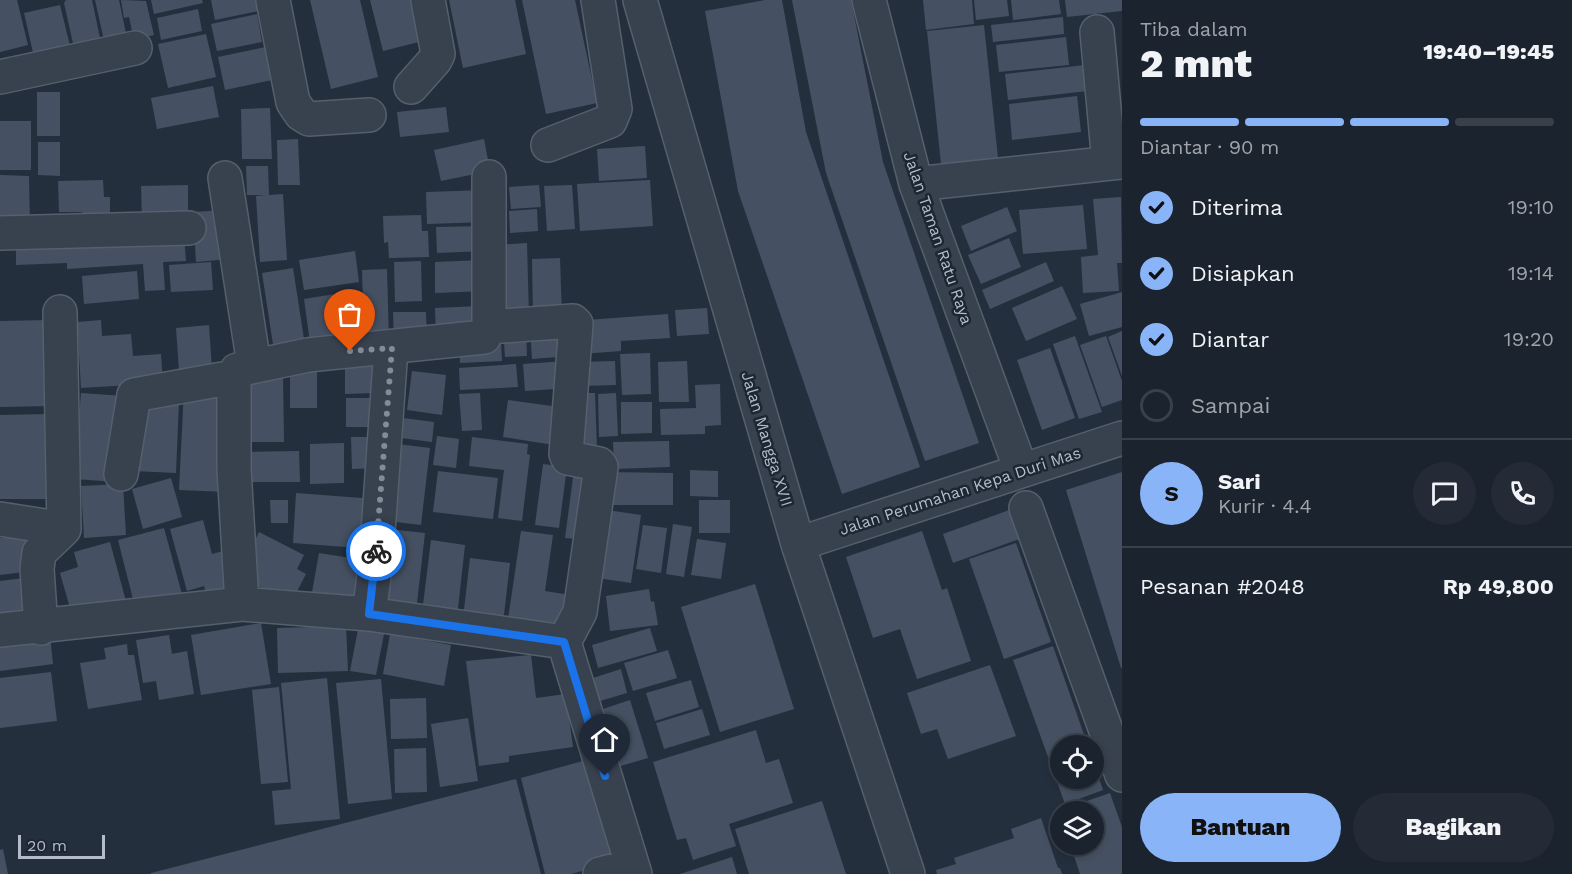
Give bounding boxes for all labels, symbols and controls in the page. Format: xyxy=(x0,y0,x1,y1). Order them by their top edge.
text: Tiba dalam xyxy=(1140,17,1248,41)
text: 19:40–19:45 xyxy=(1423,39,1554,64)
text: 2 mnt xyxy=(1140,41,1252,86)
text: Diantar · 90 m xyxy=(1140,135,1279,159)
street label: Jalan Taman Ratu Raya xyxy=(900,149,976,327)
icon: check xyxy=(1140,191,1173,224)
text: Diterima xyxy=(1191,195,1283,220)
text: 19:10 xyxy=(1508,195,1554,219)
icon: check xyxy=(1140,257,1173,290)
text: Disiapkan xyxy=(1191,261,1295,286)
text: 19:14 xyxy=(1508,261,1554,285)
pin xyxy=(324,289,375,351)
icon: bag xyxy=(333,298,366,331)
icon: check xyxy=(1140,323,1173,356)
text: Diantar xyxy=(1191,327,1269,352)
text: 19:20 xyxy=(1504,327,1554,351)
street label: Jalan Mangga XVII xyxy=(737,369,797,509)
text: Sampai xyxy=(1191,393,1270,418)
street label: Jalan Perumahan Kepa Duri Mas xyxy=(837,443,1083,539)
button: chat xyxy=(1413,462,1476,525)
button: phone xyxy=(1491,462,1554,525)
text: Sari xyxy=(1218,469,1261,494)
text: S xyxy=(1164,481,1179,506)
text: Kurir · 4.4 xyxy=(1218,494,1312,518)
courier xyxy=(346,521,406,581)
icon: bike xyxy=(360,535,393,568)
text: Pesanan #2048 xyxy=(1140,574,1305,599)
text: Rp 49,800 xyxy=(1443,574,1554,599)
pin xyxy=(579,714,630,776)
icon: home xyxy=(588,723,621,756)
map controls xyxy=(1050,735,1104,855)
button: locate xyxy=(1050,735,1104,789)
button: Bantuan xyxy=(1140,793,1341,862)
button: Bagikan xyxy=(1353,793,1554,862)
button: layers xyxy=(1050,801,1104,855)
scale bar xyxy=(18,832,105,860)
text: 20 m xyxy=(27,836,67,855)

